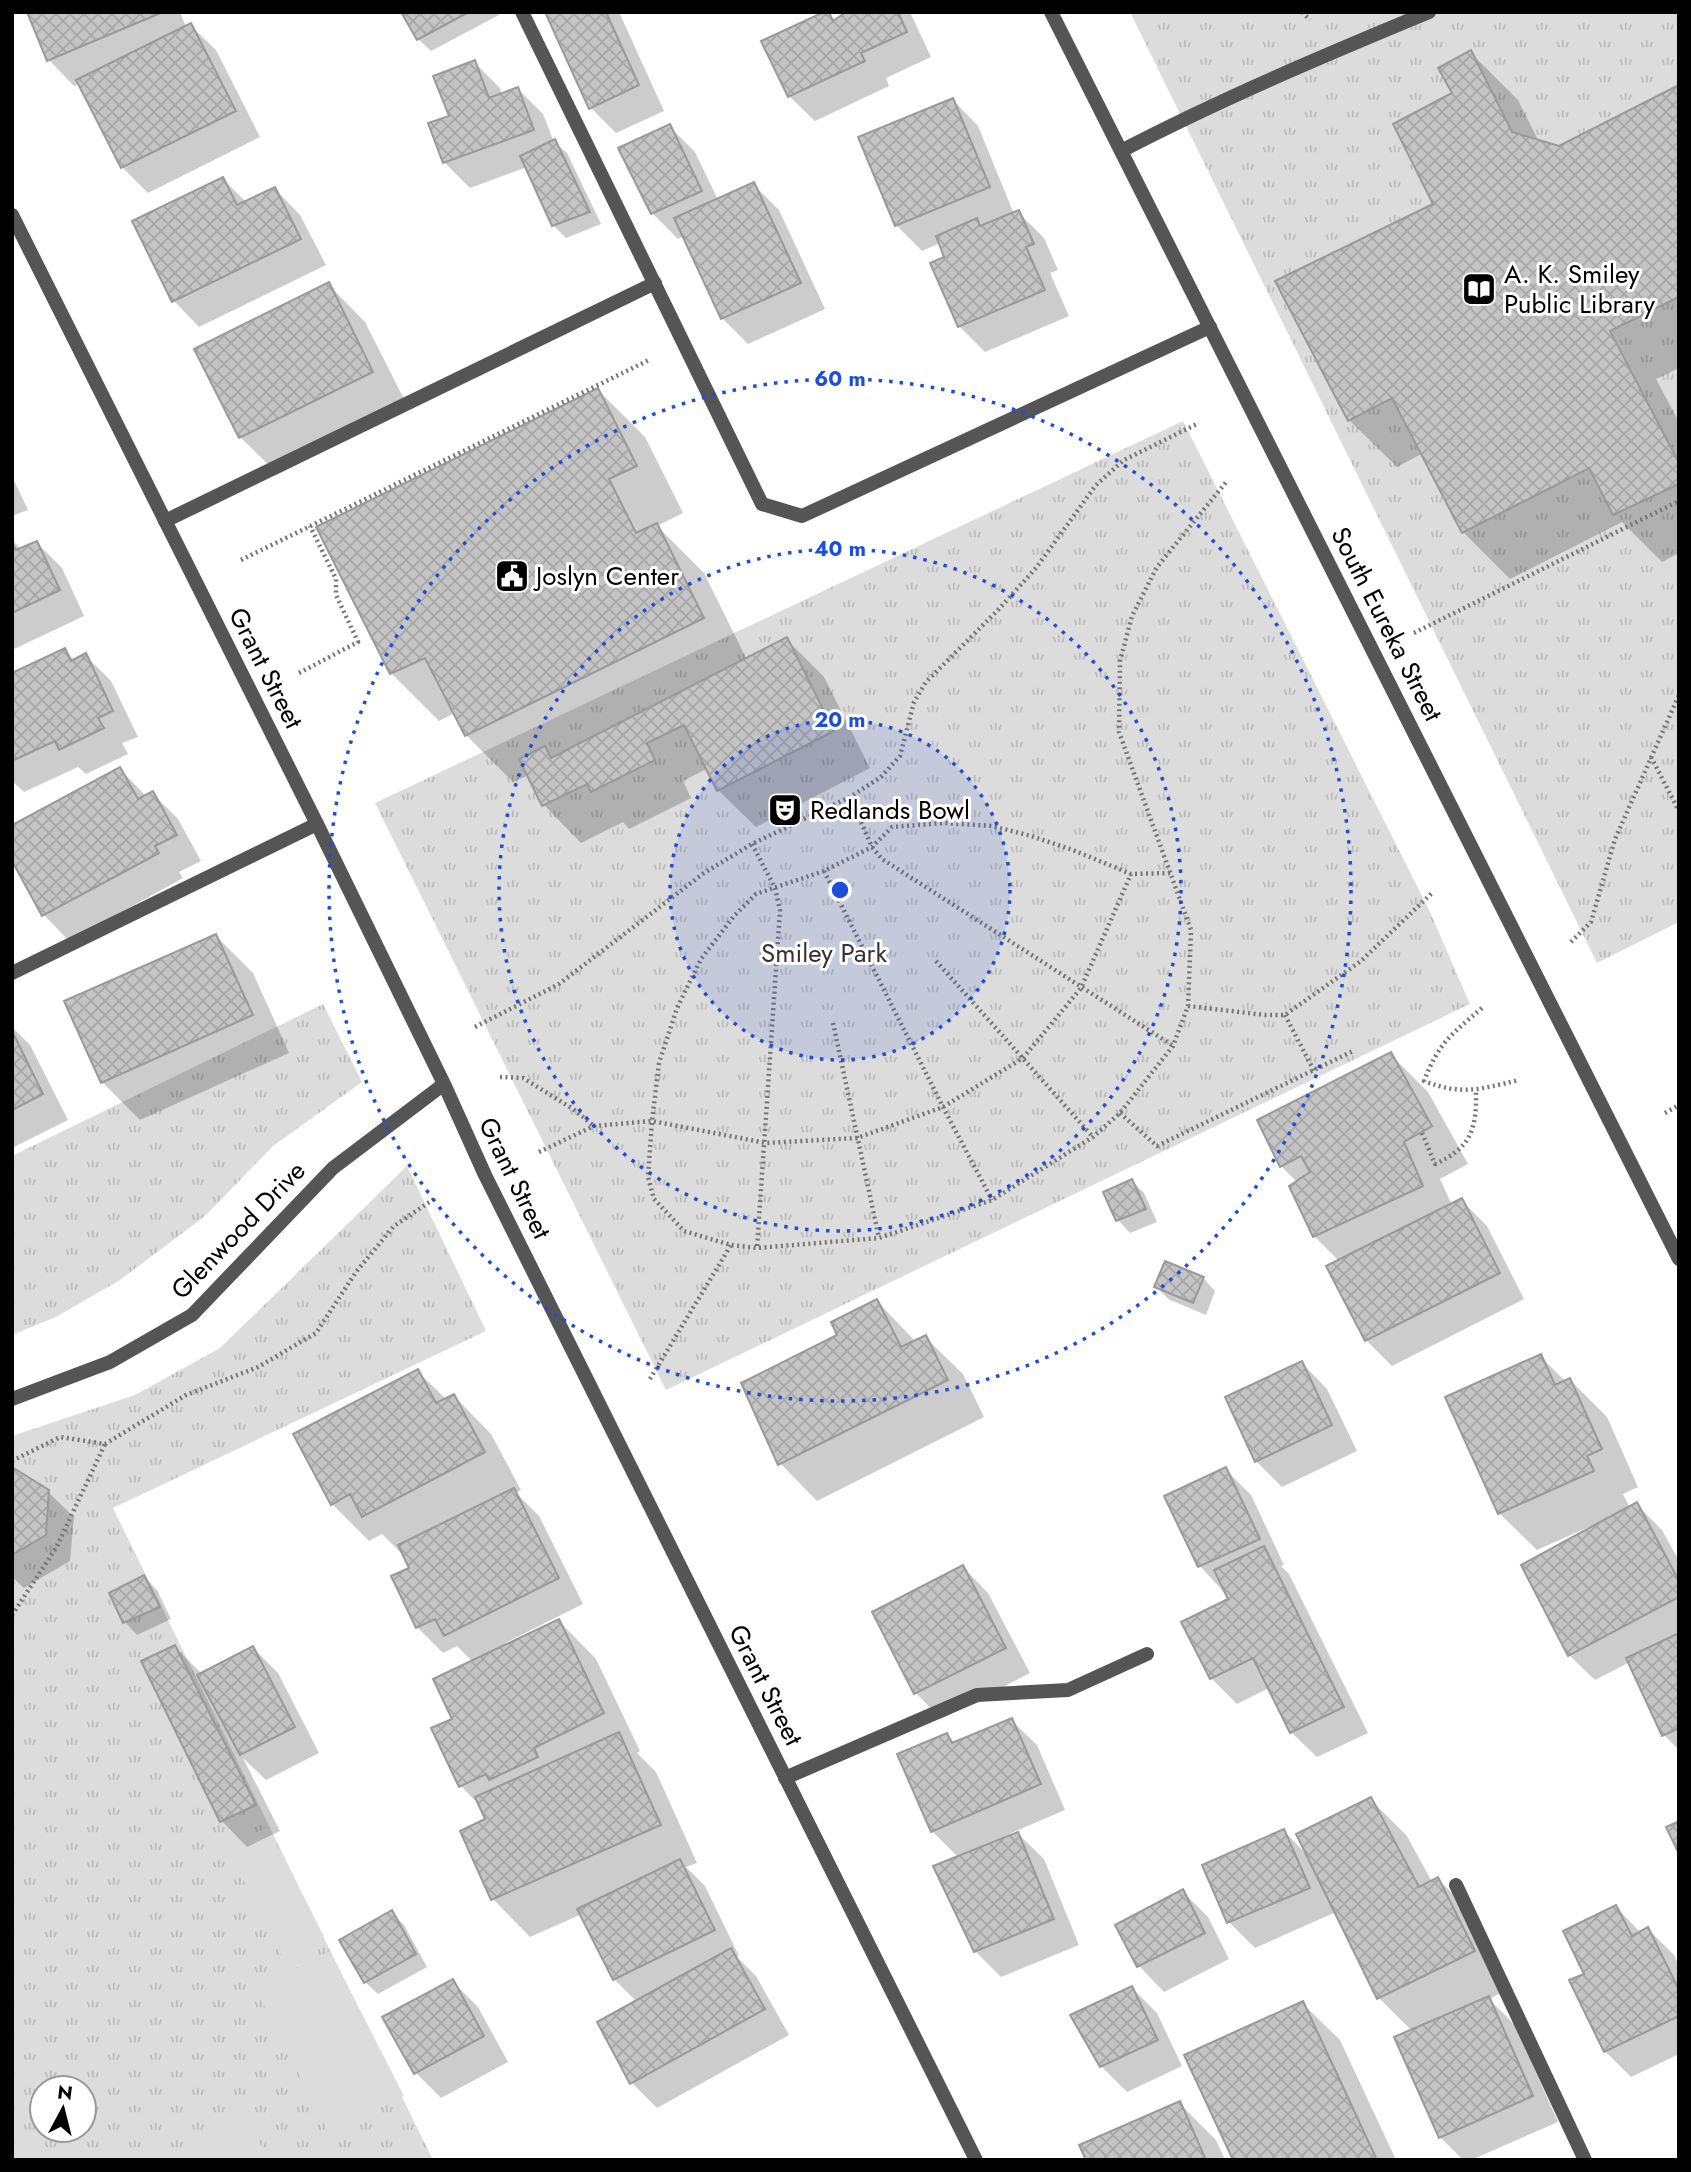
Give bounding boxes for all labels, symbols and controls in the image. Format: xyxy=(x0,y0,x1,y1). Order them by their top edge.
place label: A. K. Smiley Public Library xyxy=(1504,255,1656,323)
library icon: A. K. Smiley Public Library xyxy=(1460,270,1498,308)
text: 60 m xyxy=(814,364,866,394)
street label: South Eureka Street xyxy=(1322,520,1453,728)
text: 40 m xyxy=(814,534,866,564)
public building icon: Joslyn Center xyxy=(493,557,531,595)
place label: Joslyn Center xyxy=(533,557,679,595)
street label: Grant Street xyxy=(219,601,313,736)
text: 20 m xyxy=(814,705,866,735)
theatre icon: Redlands Bowl xyxy=(766,791,804,829)
place label: Redlands Bowl xyxy=(810,791,970,829)
centre of rings xyxy=(828,878,852,902)
park label: Smiley Park xyxy=(761,934,887,972)
street label: Grant Street xyxy=(469,1111,561,1246)
street label: Glenwood Drive xyxy=(162,1152,314,1308)
street label: Grant Street xyxy=(719,1618,813,1753)
north arrow xyxy=(28,2074,98,2144)
text: N xyxy=(56,2078,74,2107)

